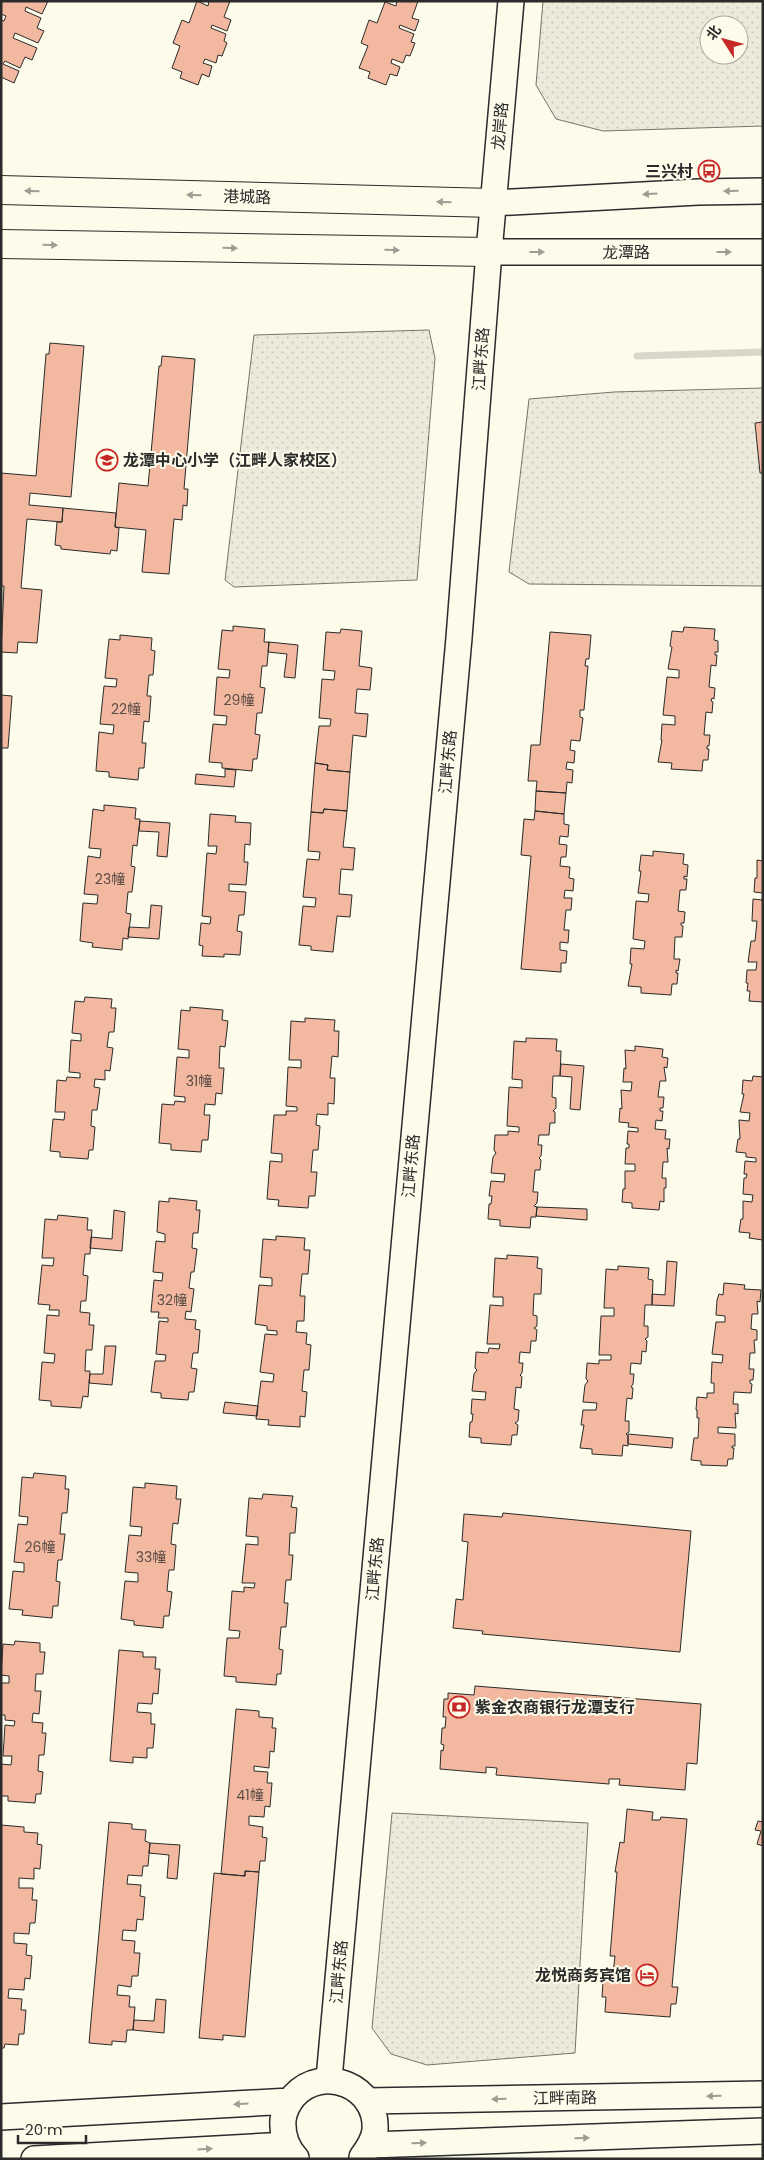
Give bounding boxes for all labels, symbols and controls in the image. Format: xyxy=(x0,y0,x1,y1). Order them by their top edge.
north arrow xyxy=(699,15,749,65)
text: 北 xyxy=(701,21,726,44)
street label: 龙岸路 xyxy=(486,101,514,151)
bus stop icon: 三兴村 xyxy=(697,159,721,183)
place label: 三兴村 xyxy=(645,160,693,183)
street label: 港城路 xyxy=(223,185,271,209)
one-way arrow xyxy=(23,187,39,195)
one-way arrow xyxy=(722,187,738,195)
one-way arrow xyxy=(186,191,202,199)
one-way arrow xyxy=(641,191,657,199)
one-way arrow xyxy=(436,198,452,206)
one-way arrow xyxy=(42,241,58,249)
street label: 龙潭路 xyxy=(602,241,650,264)
one-way arrow xyxy=(222,244,238,252)
one-way arrow xyxy=(385,246,401,254)
one-way arrow xyxy=(530,248,546,256)
one-way arrow xyxy=(716,248,732,256)
street label: 江畔东路 xyxy=(467,326,495,392)
school or university icon: 龙潭中心小学（江畔人家校区） xyxy=(95,448,119,472)
place label: 龙潭中心小学（江畔人家校区） xyxy=(123,449,347,472)
house number: 29幢 xyxy=(224,690,254,710)
house number: 22幢 xyxy=(111,699,141,719)
street label: 江畔东路 xyxy=(434,729,462,795)
house number: 23幢 xyxy=(95,869,125,889)
house number: 31幢 xyxy=(186,1071,212,1091)
street label: 江畔东路 xyxy=(397,1133,425,1199)
house number: 32幢 xyxy=(157,1290,187,1310)
street label: 江畔东路 xyxy=(361,1536,389,1602)
house number: 26幢 xyxy=(25,1537,55,1557)
house number: 33幢 xyxy=(136,1547,166,1567)
bank icon: 紫金农商银行龙潭支行 xyxy=(447,1695,471,1719)
place label: 紫金农商银行龙潭支行 xyxy=(475,1696,635,1719)
house number: 41幢 xyxy=(236,1785,264,1805)
street label: 江畔东路 xyxy=(325,1939,353,2005)
hotel icon: 龙悦商务宾馆 xyxy=(635,1963,659,1987)
place label: 龙悦商务宾馆 xyxy=(535,1964,631,1987)
street label: 江畔南路 xyxy=(533,2086,597,2110)
one-way arrow xyxy=(706,2092,722,2100)
one-way arrow xyxy=(491,2095,507,2103)
one-way arrow xyxy=(233,2100,249,2108)
scale bar xyxy=(18,2112,85,2144)
text: 20 m xyxy=(25,2119,63,2140)
one-way arrow xyxy=(574,2133,590,2141)
one-way arrow xyxy=(412,2139,428,2147)
one-way arrow xyxy=(197,2145,213,2153)

